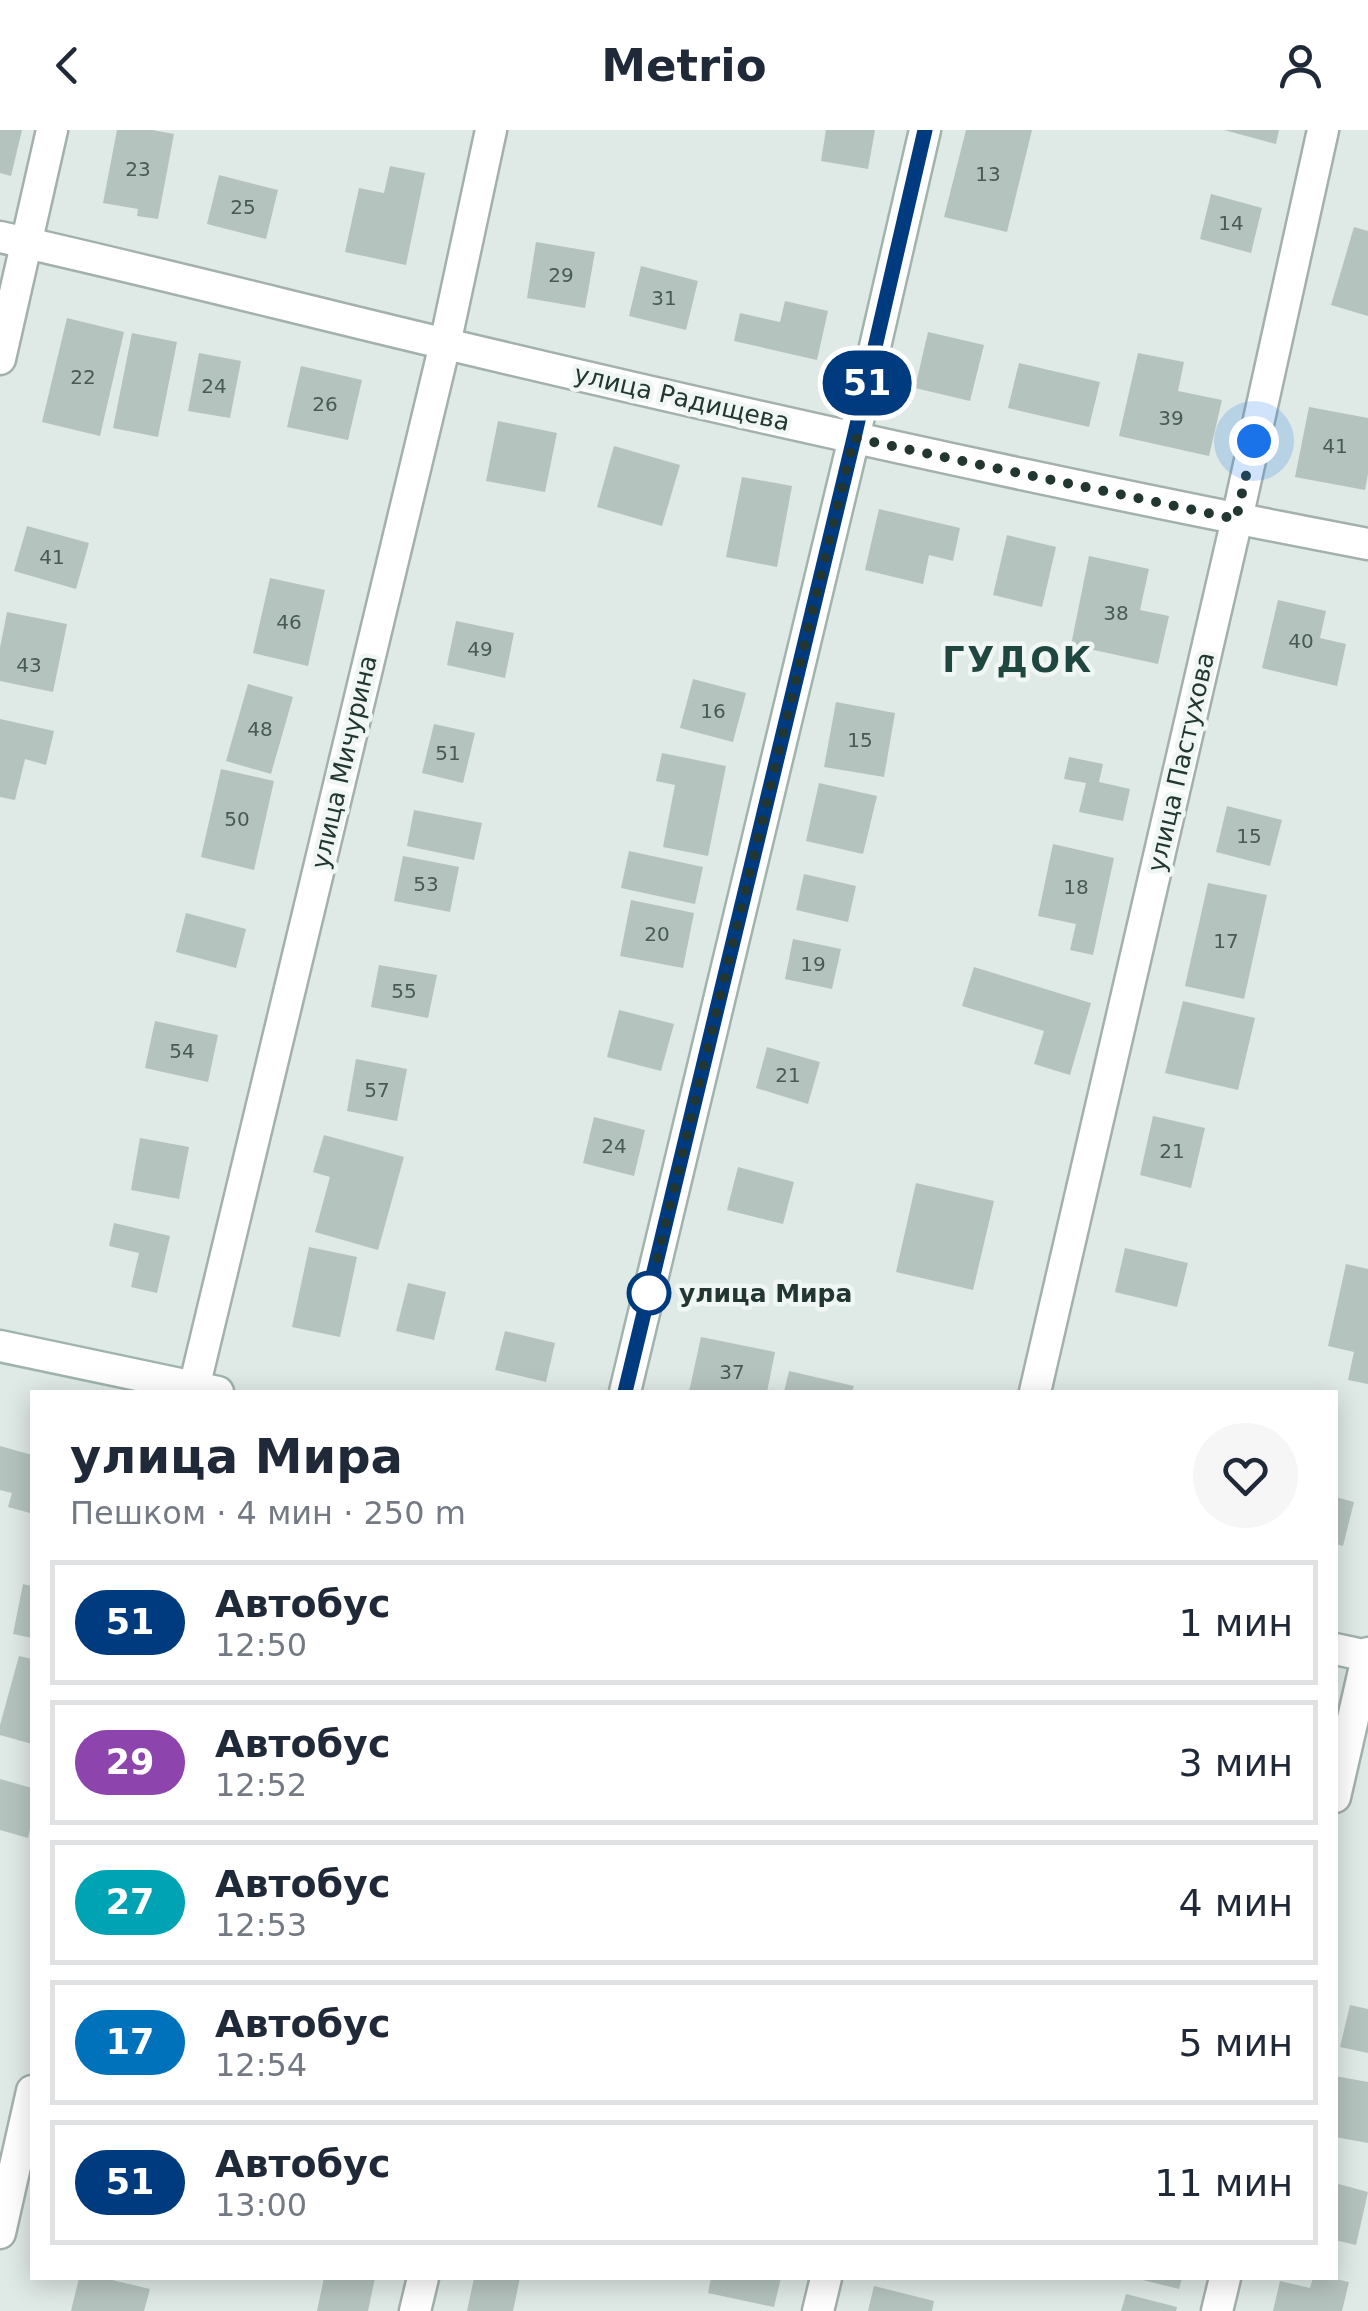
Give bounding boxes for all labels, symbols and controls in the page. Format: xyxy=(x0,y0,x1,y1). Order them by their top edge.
icon: back xyxy=(40,38,95,93)
icon: person xyxy=(1273,38,1328,93)
text: Metrio xyxy=(601,39,767,92)
house number: 23 xyxy=(125,157,151,181)
house number: 13 xyxy=(975,162,1001,186)
house number: 25 xyxy=(230,195,256,219)
house number: 14 xyxy=(1218,211,1244,235)
house number: 29 xyxy=(548,263,574,287)
house number: 31 xyxy=(651,286,677,310)
line badge: 51 xyxy=(822,350,912,416)
street label: улица Радищева xyxy=(571,359,793,437)
text: 51 xyxy=(843,363,891,403)
house number: 22 xyxy=(70,365,96,389)
house number: 24 xyxy=(201,374,227,398)
house number: 26 xyxy=(312,392,338,416)
house number: 39 xyxy=(1158,406,1184,430)
your location xyxy=(1229,416,1279,466)
house number: 41 xyxy=(1322,434,1348,458)
house number: 41 xyxy=(39,545,65,569)
house number: 38 xyxy=(1103,601,1129,625)
house number: 46 xyxy=(276,610,302,634)
house number: 40 xyxy=(1288,629,1314,653)
house number: 49 xyxy=(467,637,493,661)
district label: ГУДОК xyxy=(942,640,1094,680)
street label: улица Пастухова xyxy=(1142,649,1220,875)
street label: улица Мичурина xyxy=(305,652,383,872)
house number: 43 xyxy=(16,653,42,677)
house number: 16 xyxy=(700,699,726,723)
house number: 48 xyxy=(247,717,273,741)
house number: 15 xyxy=(847,728,873,752)
house number: 51 xyxy=(435,741,461,765)
house number: 50 xyxy=(224,807,250,831)
house number: 15 xyxy=(1236,824,1262,848)
house number: 53 xyxy=(413,872,439,896)
house number: 18 xyxy=(1063,875,1089,899)
house number: 20 xyxy=(644,922,670,946)
house number: 17 xyxy=(1213,929,1239,953)
house number: 19 xyxy=(800,952,826,976)
house number: 55 xyxy=(391,979,417,1003)
house number: 54 xyxy=(169,1039,195,1063)
house number: 21 xyxy=(775,1063,801,1087)
house number: 57 xyxy=(364,1078,390,1102)
house number: 24 xyxy=(601,1134,627,1158)
house number: 21 xyxy=(1159,1139,1185,1163)
marker: улица Мира xyxy=(628,1272,670,1314)
place label: улица Мира xyxy=(679,1279,852,1308)
house number: 37 xyxy=(719,1360,745,1384)
button: heart xyxy=(1193,1423,1298,1528)
text: улица Мира xyxy=(70,1428,403,1484)
text: Пешком · 4 мин · 250 m xyxy=(70,1494,466,1532)
text: Автобус xyxy=(215,1582,390,1626)
text: 1 мин xyxy=(1179,1601,1293,1645)
text: 51 xyxy=(106,1602,154,1642)
text: 12:50 xyxy=(215,1626,307,1664)
text: Автобус xyxy=(215,1722,390,1766)
text: 3 мин xyxy=(1179,1741,1293,1785)
text: 29 xyxy=(106,1742,154,1782)
text: 12:52 xyxy=(215,1766,307,1804)
text: Автобус xyxy=(215,1862,390,1906)
text: 4 мин xyxy=(1179,1881,1293,1925)
text: 27 xyxy=(106,1882,154,1922)
text: 12:53 xyxy=(215,1906,307,1944)
text: Автобус xyxy=(215,2002,390,2046)
text: 5 мин xyxy=(1179,2021,1293,2065)
text: 17 xyxy=(106,2022,154,2062)
text: 12:54 xyxy=(215,2046,307,2084)
text: Автобус xyxy=(215,2142,390,2186)
text: 11 мин xyxy=(1154,2161,1293,2205)
text: 51 xyxy=(106,2162,154,2202)
text: 13:00 xyxy=(215,2186,307,2224)

